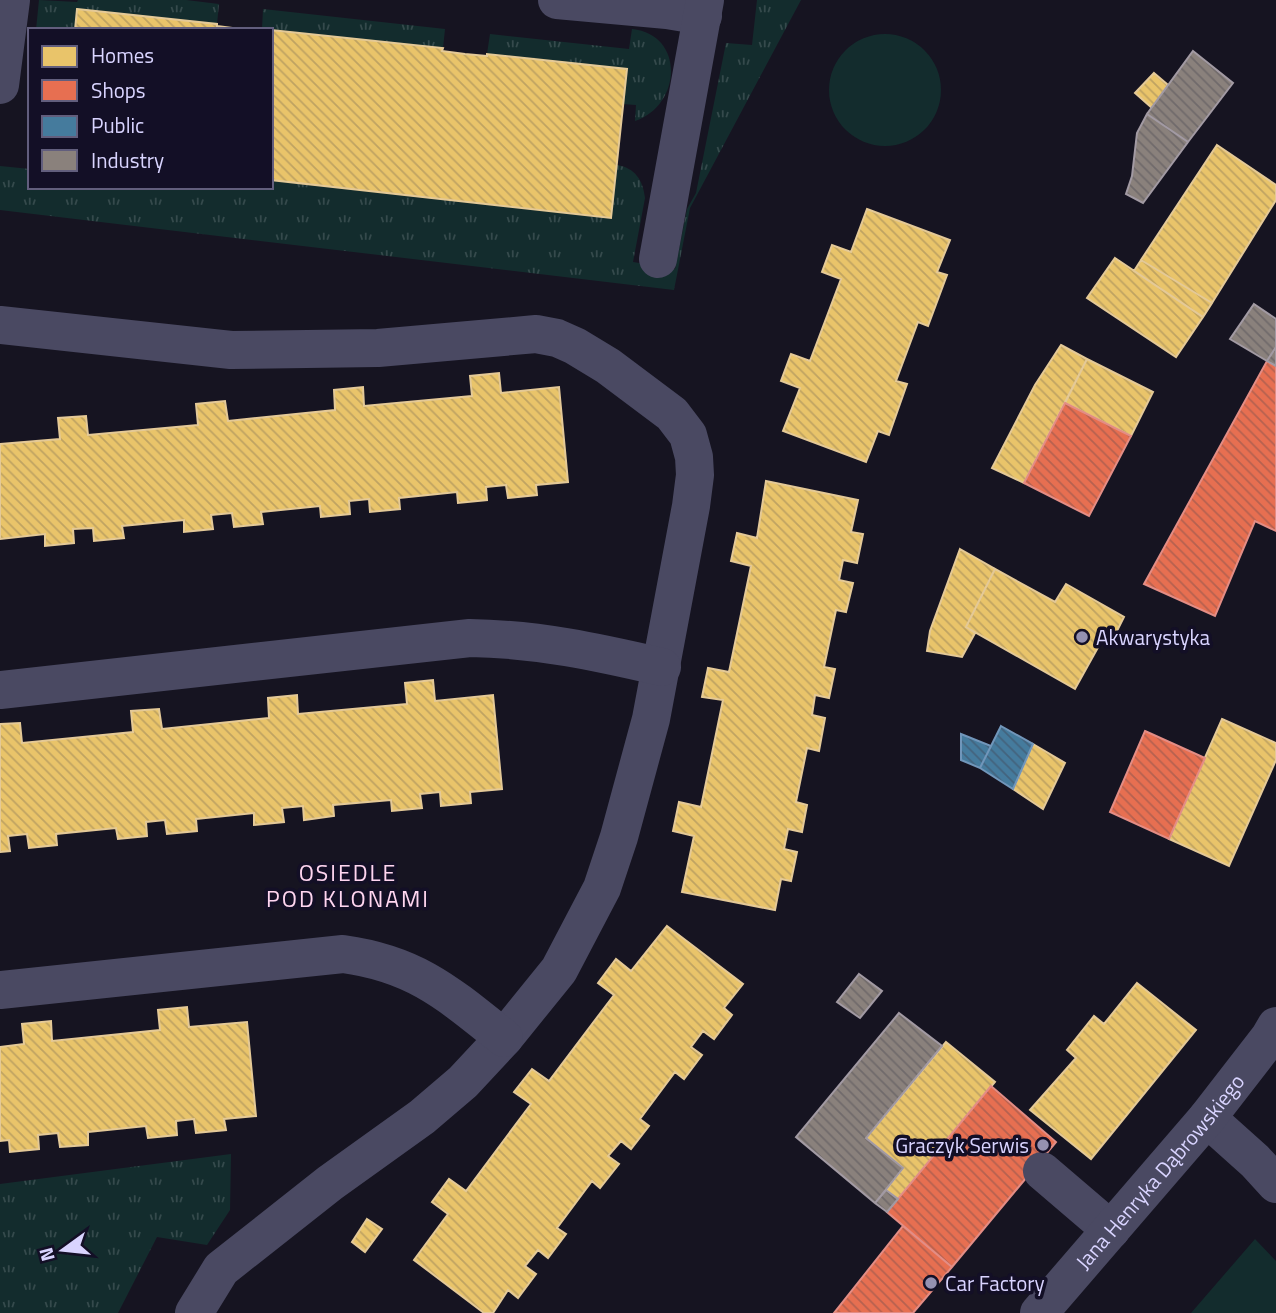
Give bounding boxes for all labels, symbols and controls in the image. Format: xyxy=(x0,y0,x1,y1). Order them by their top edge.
legend xyxy=(28,28,273,189)
text: Homes xyxy=(91,39,154,71)
text: Shops xyxy=(91,74,146,106)
text: Public xyxy=(91,109,144,141)
text: Industry xyxy=(91,144,164,176)
place label: Akwarystyka xyxy=(1096,621,1211,653)
marker: Akwarystyka xyxy=(1074,629,1090,645)
district label: OSIEDLE POD KLONAMI xyxy=(266,855,430,916)
street label: Jana Henryka Dąbrowskiego xyxy=(1067,1067,1252,1276)
place label: Graczyk Serwis xyxy=(895,1129,1029,1161)
marker: Graczyk Serwis xyxy=(1035,1137,1051,1153)
north arrow xyxy=(28,1215,98,1285)
text: N xyxy=(30,1244,62,1265)
place label: Car Factory xyxy=(945,1267,1045,1299)
marker: Car Factory xyxy=(923,1275,939,1291)

